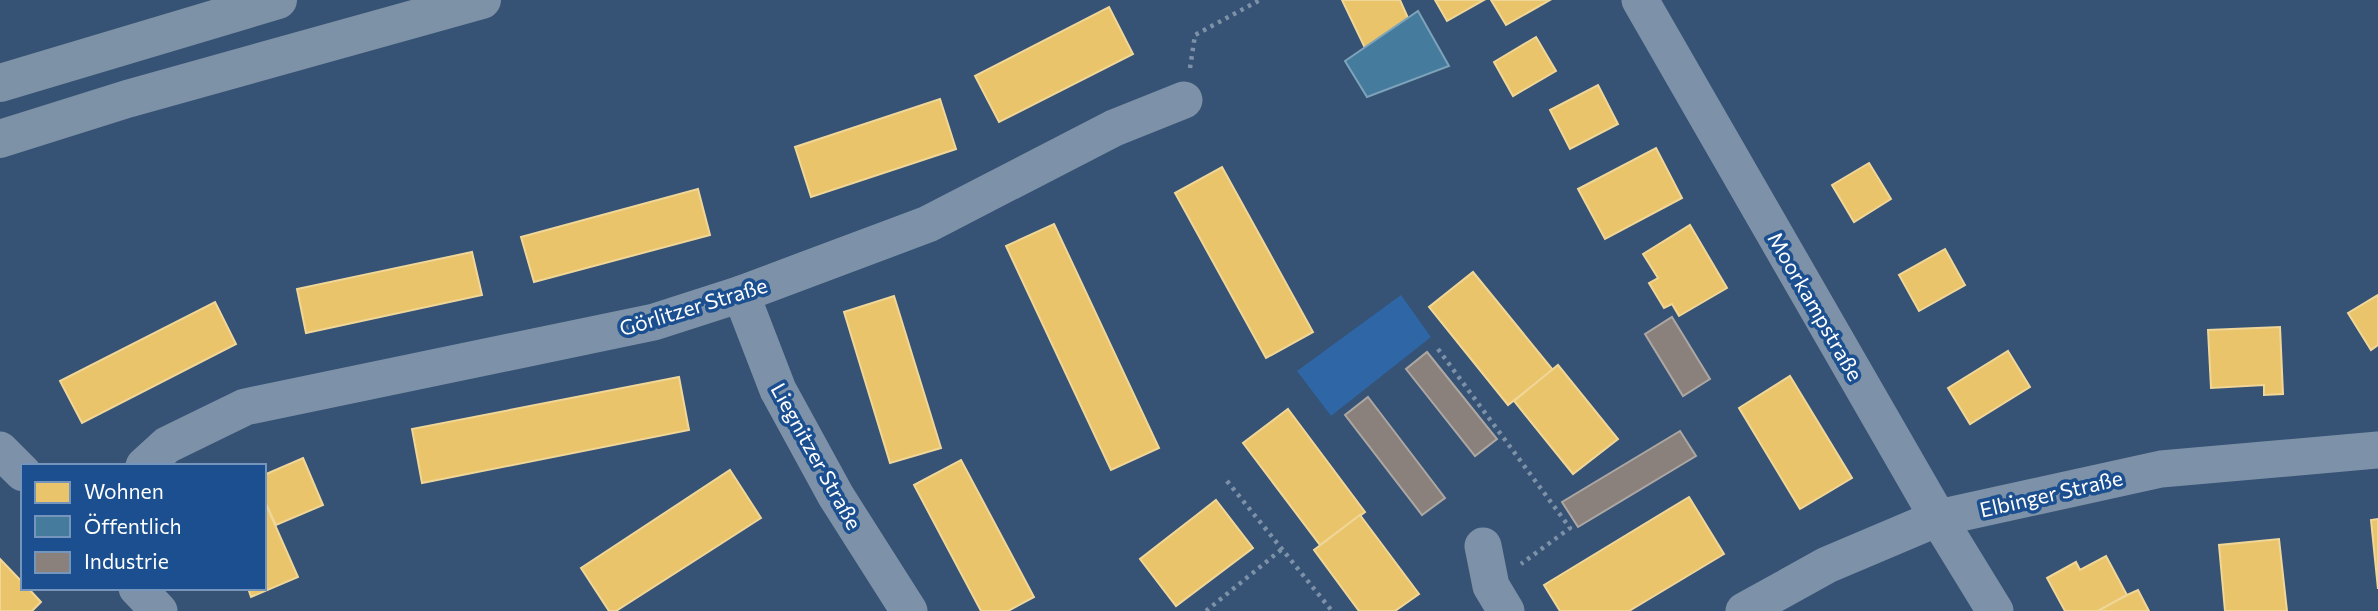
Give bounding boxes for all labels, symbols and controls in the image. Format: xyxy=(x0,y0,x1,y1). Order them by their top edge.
street label: Moorkampstraße xyxy=(1763,227,1869,385)
street label: Görlitzer Straße xyxy=(616,272,770,340)
street label: Liegnitzer Straße xyxy=(766,378,868,534)
legend xyxy=(21,464,266,590)
street label: Elbinger Straße xyxy=(1977,464,2125,522)
text: Wohnen xyxy=(84,478,164,503)
text: Öffentlich xyxy=(84,513,182,538)
text: Industrie xyxy=(84,548,169,573)

